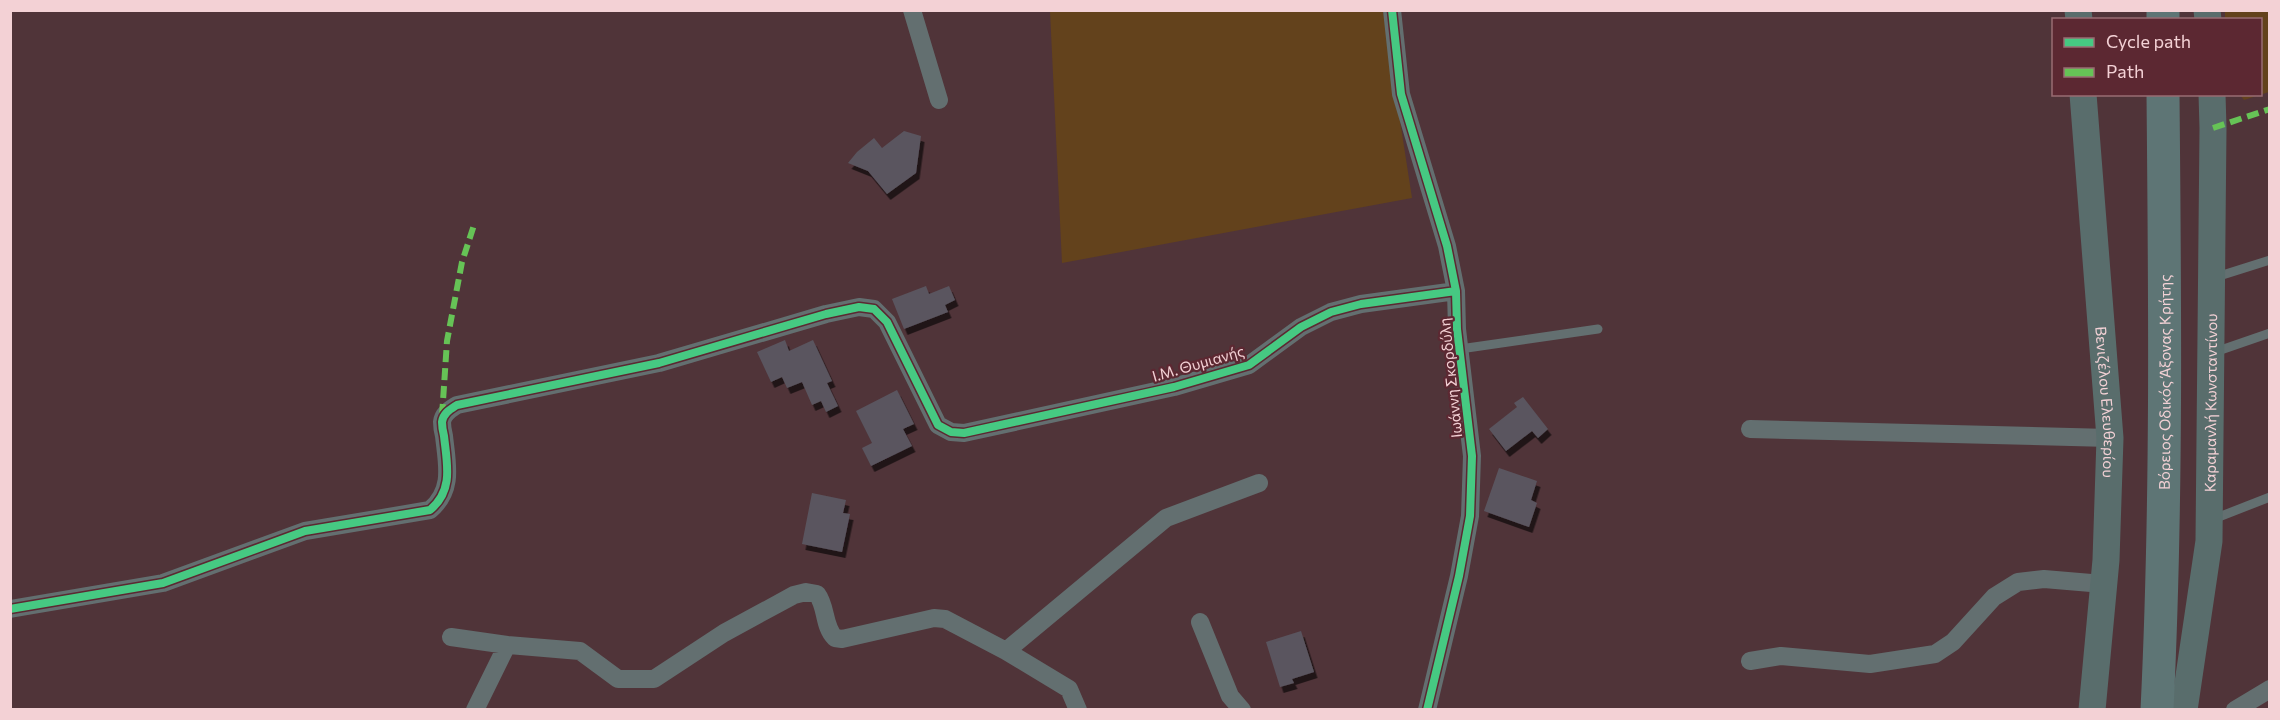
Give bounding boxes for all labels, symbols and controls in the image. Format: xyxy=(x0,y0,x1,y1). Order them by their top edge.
legend xyxy=(2052,18,2262,96)
text: Cycle path xyxy=(2106,30,2191,52)
text: Path xyxy=(2106,60,2144,82)
street label: Βόρειος Οδικός Άξονας Κρήτης xyxy=(2155,274,2174,490)
street label: Καραμανλή Κωνσταντίνου xyxy=(2200,313,2220,492)
street label: Ιωάννη Σκορδύλη xyxy=(1435,317,1465,439)
street label: Βενιζέλου Ελευθερίου xyxy=(2092,326,2119,478)
street label: Ι.Μ. Θυμιανής xyxy=(1150,341,1246,385)

